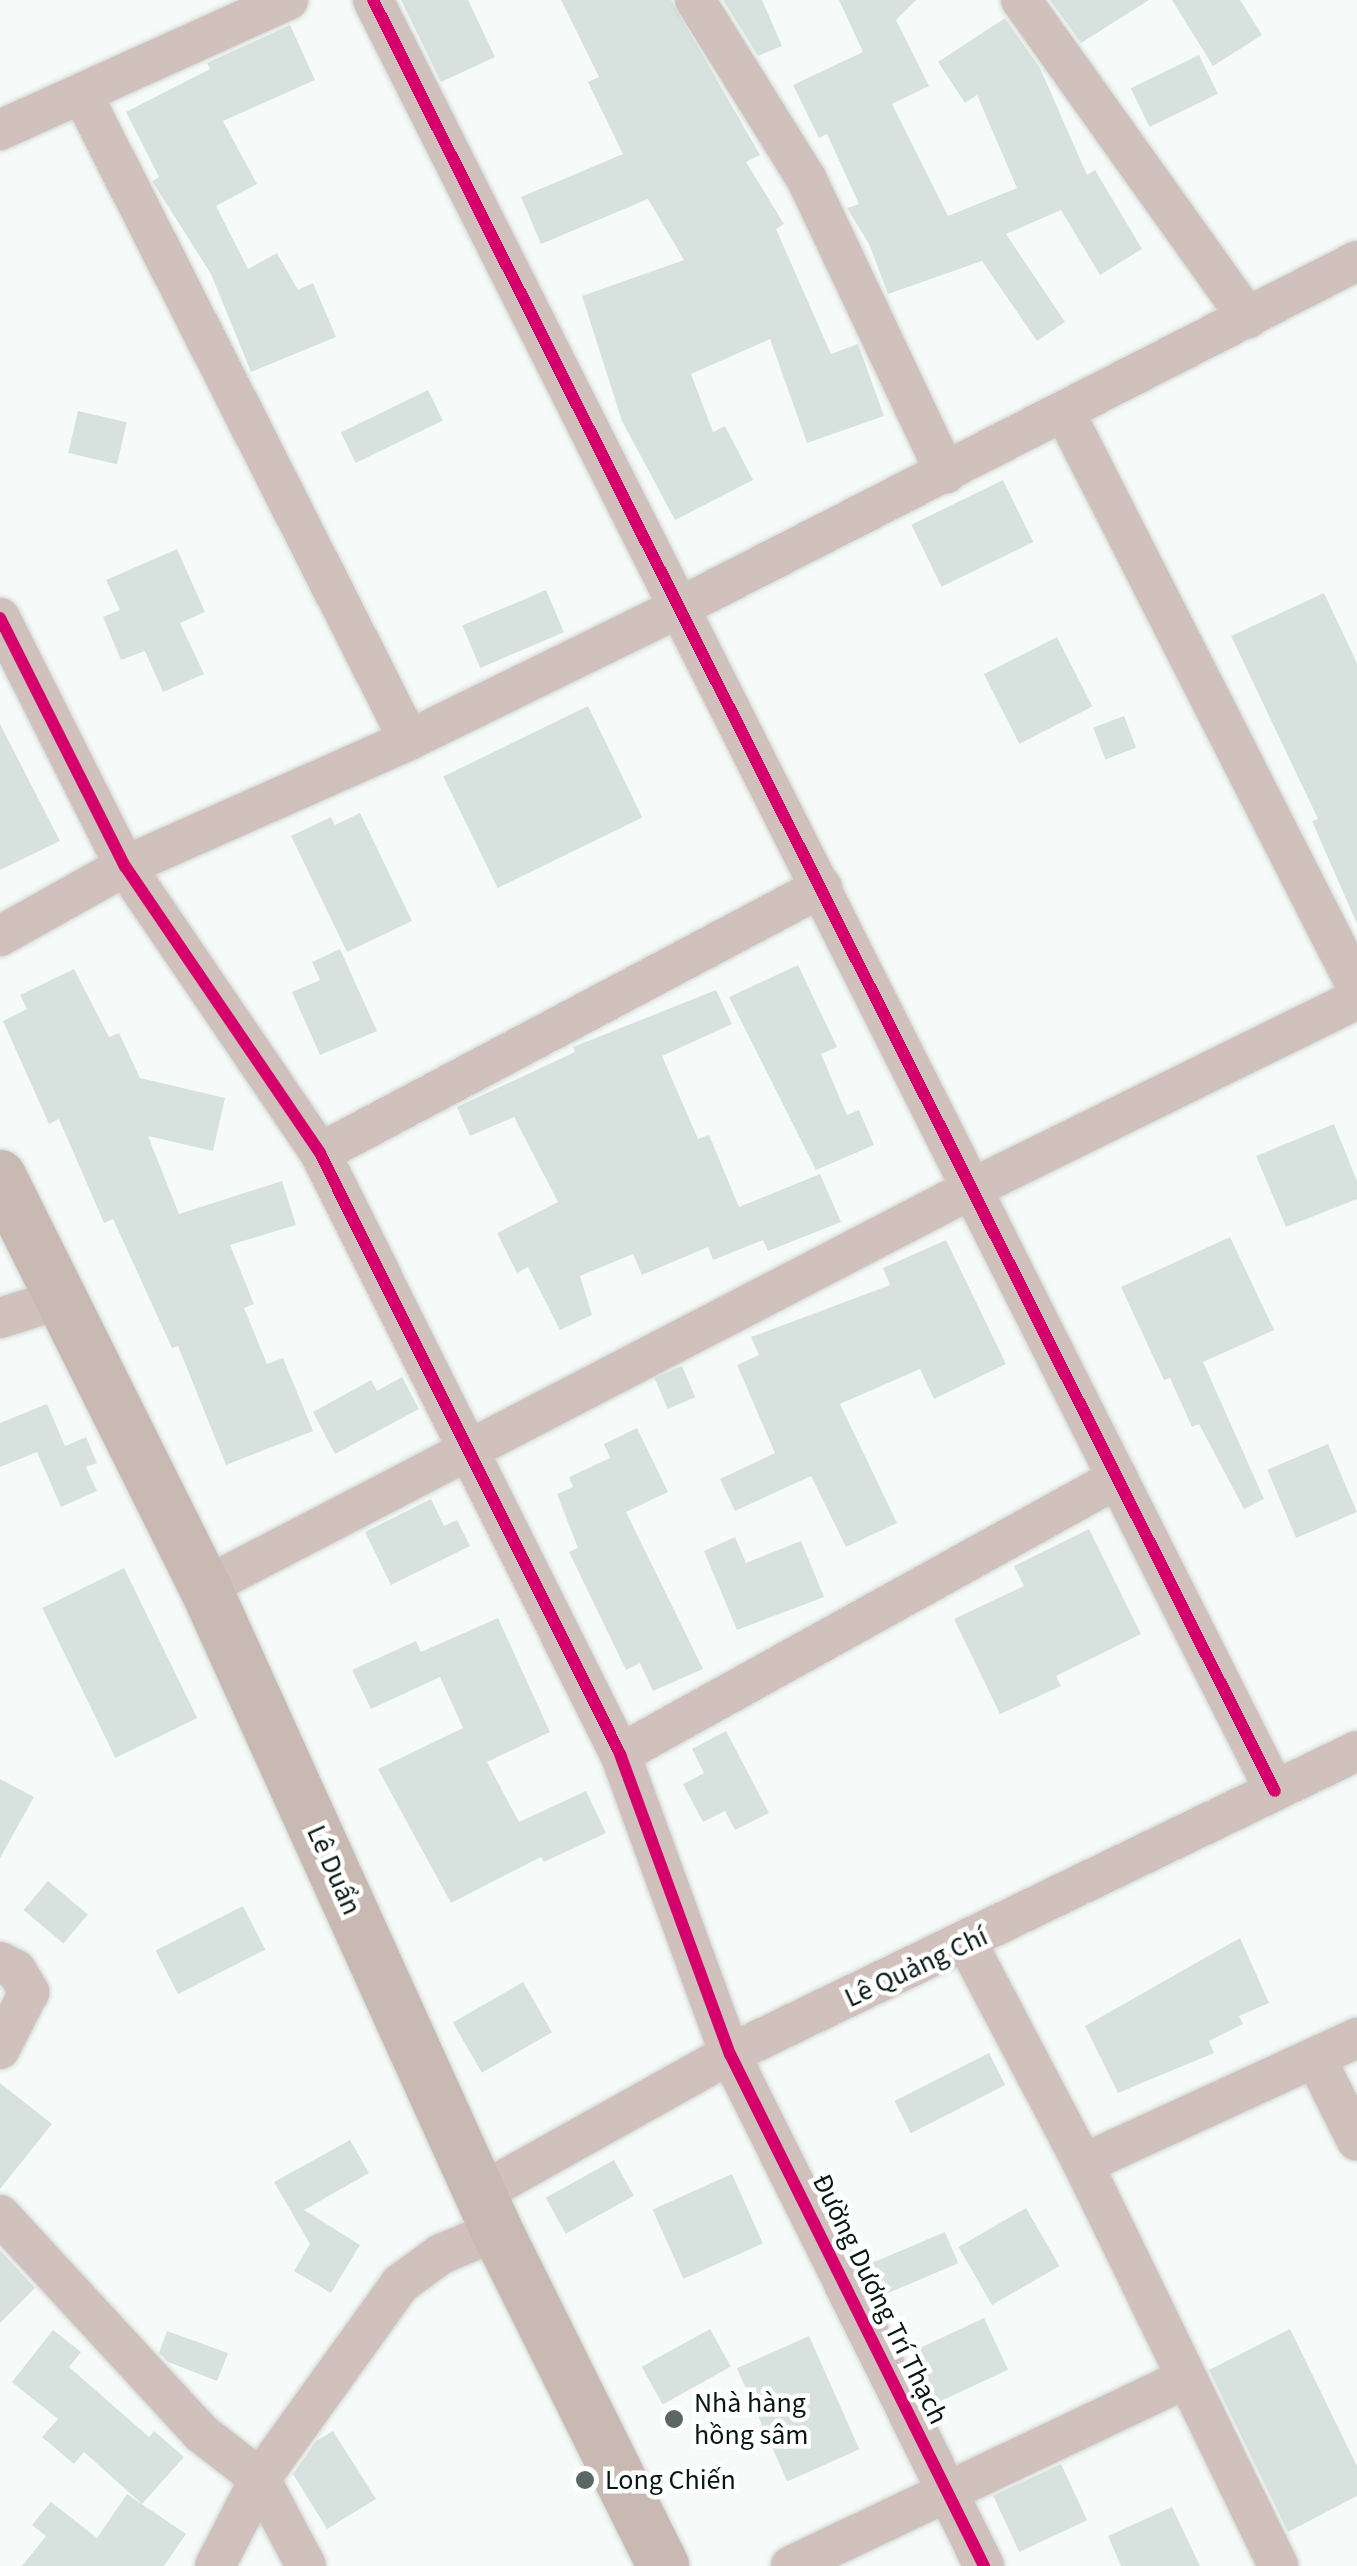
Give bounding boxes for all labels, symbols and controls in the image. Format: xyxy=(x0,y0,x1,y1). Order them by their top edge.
street label: Lê Duẩn xyxy=(299,1820,369,1920)
street label: Lê Quảng Chí xyxy=(839,1919,993,2015)
street label: Đường Dương Trí Thạch xyxy=(805,2168,955,2430)
place label: Nhà hàng hồng sâm xyxy=(694,2386,808,2452)
marker: Nhà hàng hồng sâm xyxy=(663,2408,685,2430)
place label: Long Chiến xyxy=(605,2463,736,2497)
marker: Long Chiến xyxy=(574,2469,596,2491)

